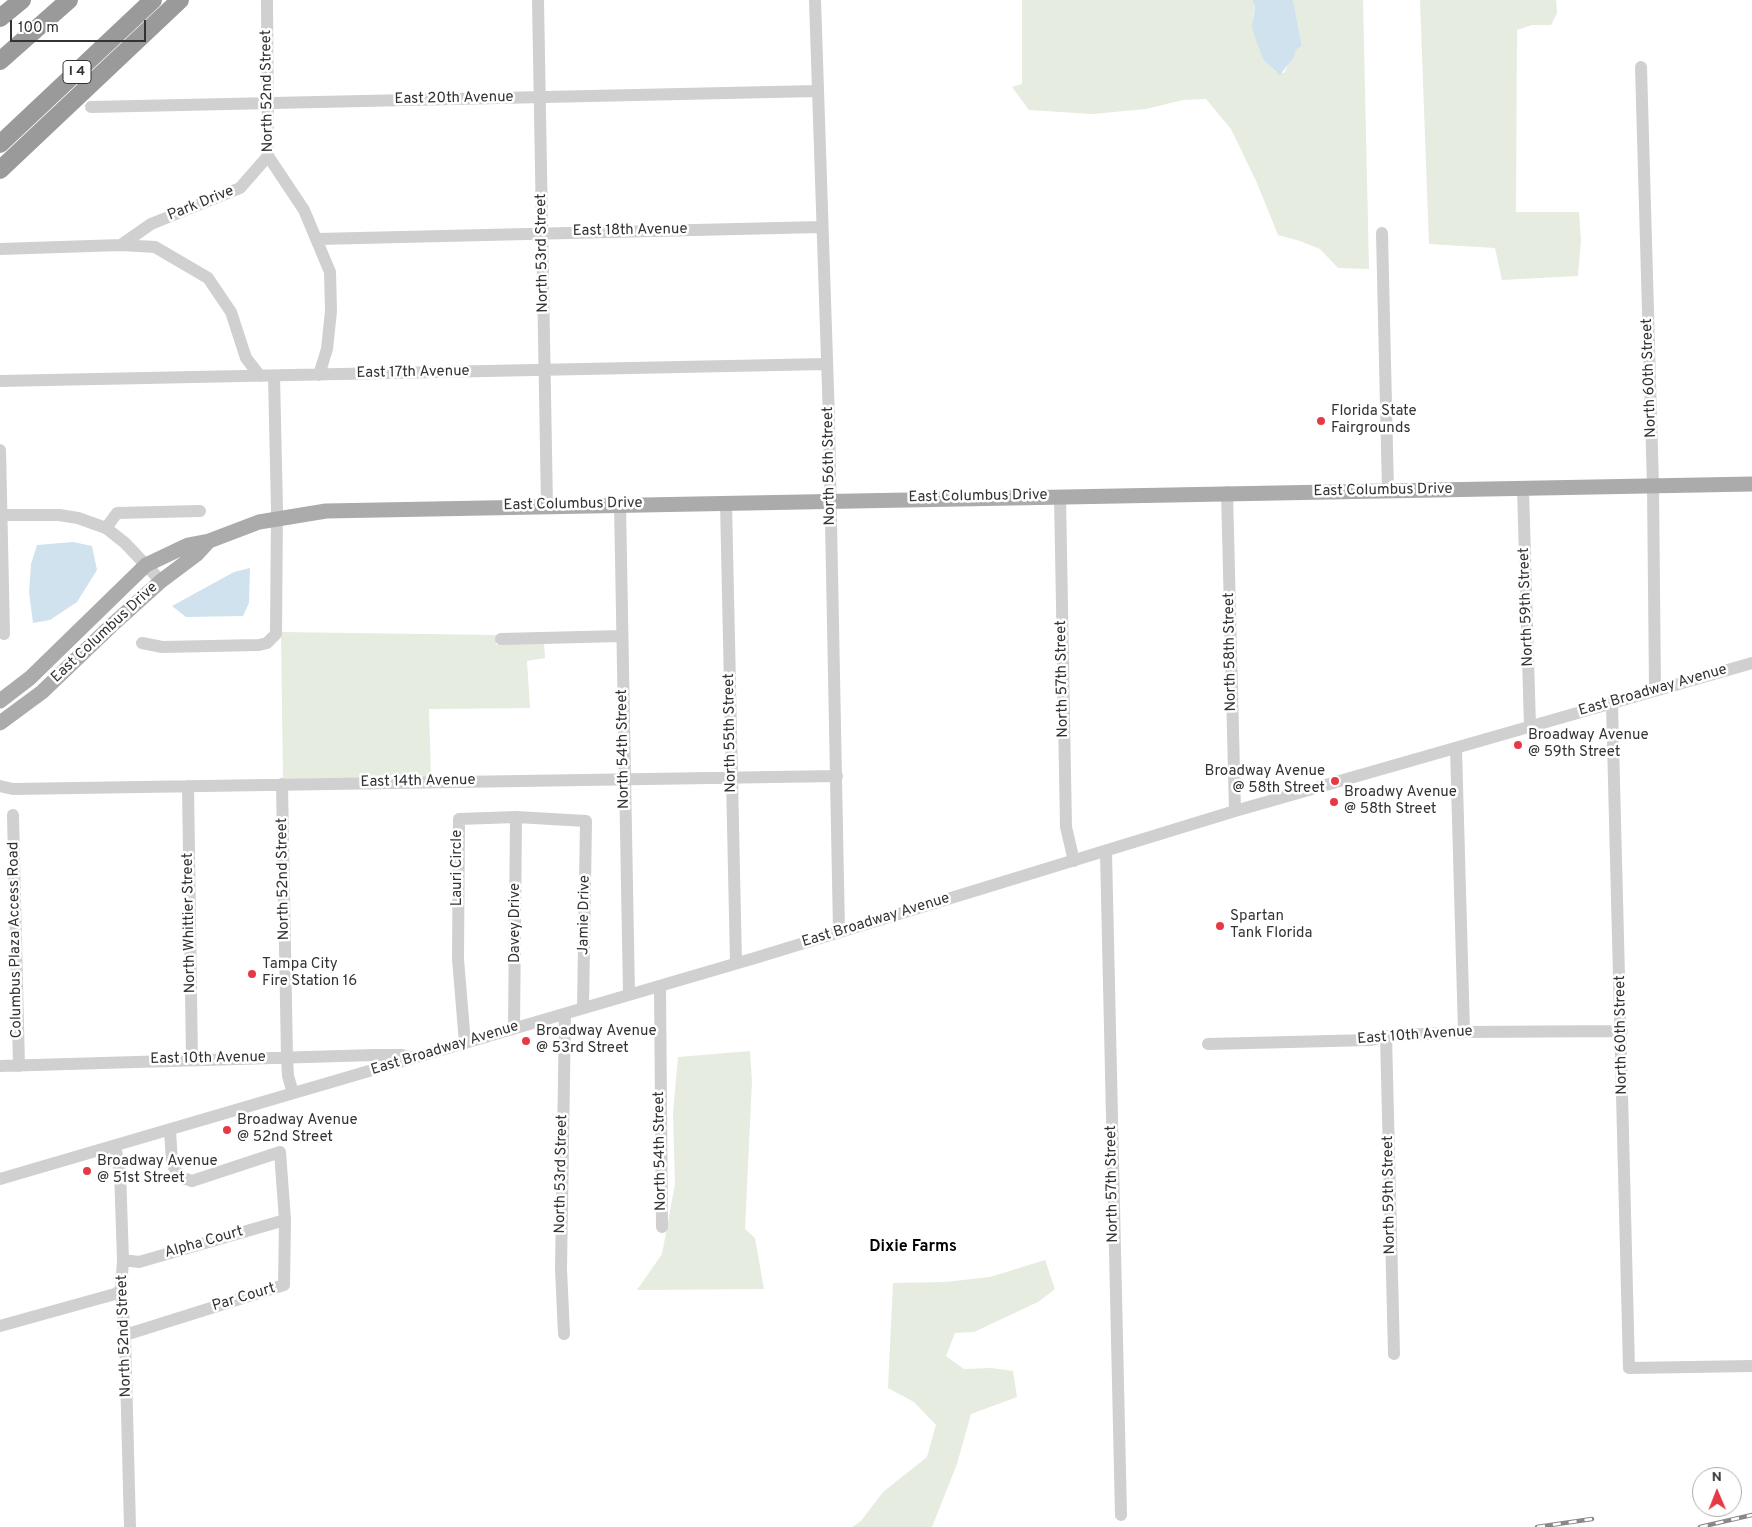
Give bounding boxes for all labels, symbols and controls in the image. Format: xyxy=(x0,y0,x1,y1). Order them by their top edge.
scale bar xyxy=(12,10,149,42)
text: 100 m xyxy=(18,19,59,38)
street label: North 52nd Street xyxy=(258,30,278,152)
road number: I 4 xyxy=(63,61,91,84)
street label: East 20th Avenue xyxy=(394,89,514,109)
street label: Park Drive xyxy=(165,183,237,225)
street label: North 53rd Street xyxy=(533,193,553,313)
street label: East 18th Avenue xyxy=(572,221,688,241)
street label: North 60th Street xyxy=(1639,318,1661,438)
street label: East 17th Avenue xyxy=(356,363,470,383)
place label: Florida State Fairgrounds xyxy=(1331,403,1417,438)
street label: North 56th Street xyxy=(820,406,840,526)
marker: Florida State Fairgrounds xyxy=(1315,415,1327,427)
street label: East Columbus Drive xyxy=(1313,481,1453,501)
street label: East Columbus Drive xyxy=(908,487,1048,507)
street label: East Columbus Drive xyxy=(503,495,643,515)
street label: North 59th Street xyxy=(1516,547,1538,667)
street label: East Columbus Drive xyxy=(48,579,162,687)
street label: North 58th Street xyxy=(1221,592,1241,712)
street label: North 57th Street xyxy=(1053,620,1073,738)
street label: East Broadway Avenue xyxy=(1577,661,1729,721)
street label: North 55th Street xyxy=(721,673,741,793)
street label: North 54th Street xyxy=(614,689,634,809)
place label: Broadway Avenue @ 59th Street xyxy=(1528,727,1648,762)
marker: Broadway Avenue @ 59th Street xyxy=(1512,739,1524,751)
place label: Broadway Avenue @ 58th Street xyxy=(1205,763,1325,798)
street label: East 14th Avenue xyxy=(360,772,476,792)
marker: Broadway Avenue @ 58th Street xyxy=(1329,775,1341,787)
place label: Broadwy Avenue @ 58th Street xyxy=(1344,784,1457,819)
marker: Broadwy Avenue @ 58th Street xyxy=(1328,796,1340,808)
street label: North 52nd Street xyxy=(274,818,294,940)
street label: Lauri Circle xyxy=(449,830,467,906)
street label: Columbus Plaza Access Road xyxy=(5,842,27,1038)
street label: North Whittier Street xyxy=(180,853,200,993)
street label: Jamie Drive xyxy=(575,875,595,955)
street label: Davey Drive xyxy=(507,883,525,963)
street label: East Broadway Avenue xyxy=(800,890,952,952)
place label: Spartan Tank Florida xyxy=(1230,908,1312,943)
marker: Spartan Tank Florida xyxy=(1214,920,1226,932)
place label: Tampa City Fire Station 16 xyxy=(262,956,357,991)
marker: Tampa City Fire Station 16 xyxy=(246,968,258,980)
street label: North 60th Street xyxy=(1612,975,1632,1095)
street label: East Broadway Avenue xyxy=(369,1018,521,1080)
place label: Broadway Avenue @ 53rd Street xyxy=(536,1023,656,1058)
street label: East 10th Avenue xyxy=(1357,1023,1473,1049)
marker: Broadway Avenue @ 53rd Street xyxy=(520,1035,532,1047)
street label: East 10th Avenue xyxy=(150,1049,266,1069)
street label: North 54th Street xyxy=(651,1091,671,1211)
place label: Broadway Avenue @ 52nd Street xyxy=(237,1112,357,1147)
street label: North 53rd Street xyxy=(552,1114,572,1234)
marker: Broadway Avenue @ 52nd Street xyxy=(221,1124,233,1136)
street label: North 57th Street xyxy=(1103,1125,1123,1243)
street label: North 59th Street xyxy=(1380,1135,1400,1255)
place label: Broadway Avenue @ 51st Street xyxy=(97,1153,217,1188)
marker: Broadway Avenue @ 51st Street xyxy=(81,1165,93,1177)
street label: Alpha Court xyxy=(163,1223,245,1263)
district label: Dixie Farms xyxy=(869,1238,957,1258)
street label: North 52nd Street xyxy=(114,1274,136,1398)
street label: Par Court xyxy=(210,1280,278,1316)
north arrow xyxy=(1692,1467,1742,1517)
text: N xyxy=(1712,1469,1722,1486)

